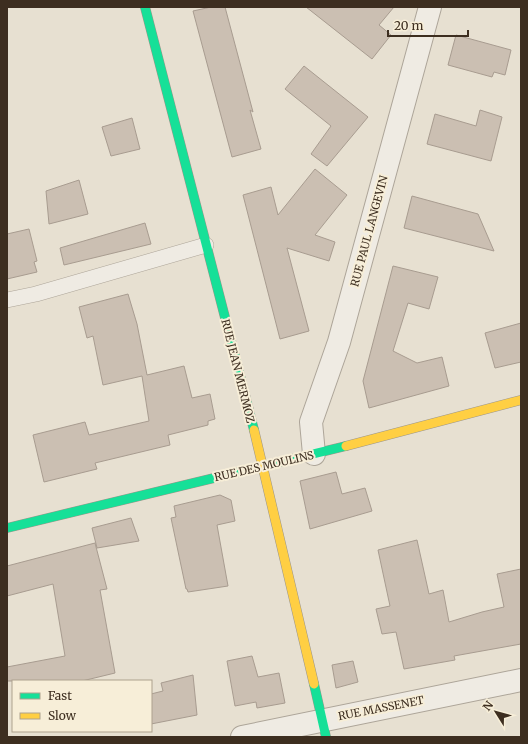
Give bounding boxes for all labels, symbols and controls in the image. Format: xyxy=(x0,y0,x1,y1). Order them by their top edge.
scale bar xyxy=(388,12,468,38)
text: 20 m xyxy=(394,18,423,33)
street label: RUE PAUL LANGEVIN xyxy=(347,173,391,288)
street label: RUE JEAN MERMOZ xyxy=(218,318,258,424)
street label: RUE DES MOULINS xyxy=(213,448,316,484)
legend xyxy=(12,680,152,732)
text: Fast xyxy=(48,688,72,703)
north arrow xyxy=(476,692,516,732)
street label: RUE MASSENET xyxy=(337,693,425,723)
text: N xyxy=(480,698,496,714)
text: Slow xyxy=(48,708,77,723)

